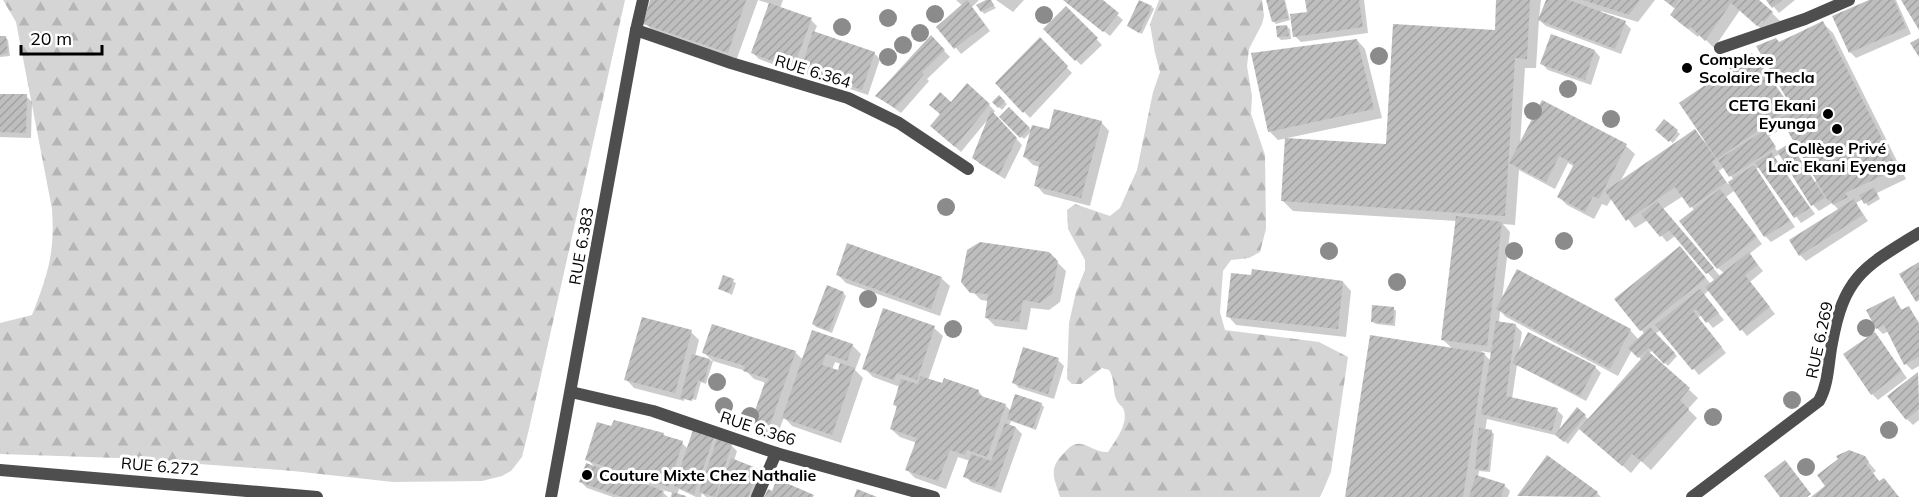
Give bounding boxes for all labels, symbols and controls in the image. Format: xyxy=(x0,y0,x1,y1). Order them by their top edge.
scale bar xyxy=(21,18,102,56)
text: 20 m xyxy=(30,27,72,50)
place label: Complexe Scolaire Thecla xyxy=(1699,49,1815,87)
street label: RUE 6.364 xyxy=(773,50,854,92)
marker: Complexe Scolaire Thecla xyxy=(1680,61,1694,75)
place label: CETG Ekani Eyunga xyxy=(1728,95,1816,133)
marker: CETG Ekani Eyunga xyxy=(1821,107,1835,121)
marker: Collège Privé Laïc Ekani Eyenga xyxy=(1830,122,1844,136)
place label: Collège Privé Laïc Ekani Eyenga xyxy=(1768,138,1906,176)
street label: RUE 6.383 xyxy=(564,206,598,286)
street label: RUE 6.269 xyxy=(1801,300,1837,380)
street label: RUE 6.366 xyxy=(718,406,798,450)
street label: RUE 6.272 xyxy=(120,453,200,479)
place label: Couture Mixte Chez Nathalie xyxy=(599,465,816,485)
marker: Couture Mixte Chez Nathalie xyxy=(580,468,594,482)

